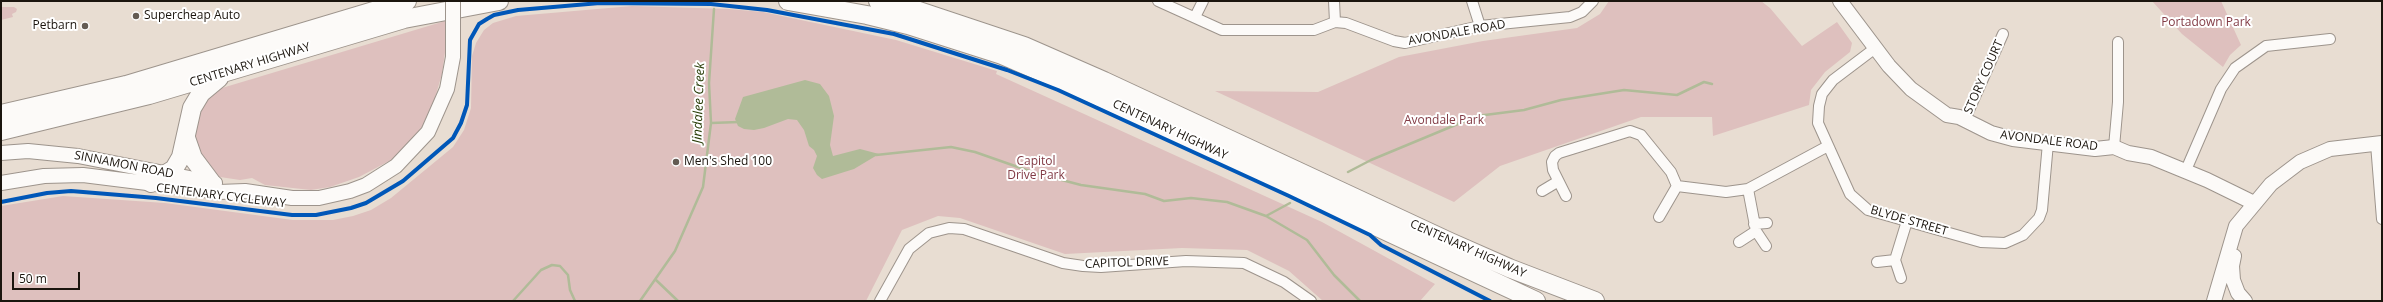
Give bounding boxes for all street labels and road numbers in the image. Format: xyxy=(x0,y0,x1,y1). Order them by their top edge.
street label: AVONDALE ROAD xyxy=(1407,17,1507,49)
street label: STORY COURT xyxy=(1961,38,2007,116)
street label: CENTENARY HIGHWAY xyxy=(188,40,312,90)
street label: CENTENARY HIGHWAY xyxy=(1110,97,1230,163)
street label: AVONDALE ROAD xyxy=(1999,128,2099,154)
street label: SINNAMON ROAD xyxy=(73,148,175,182)
street label: CENTENARY CYCLEWAY xyxy=(155,181,287,211)
street label: BLYDE STREET xyxy=(1869,203,1949,239)
street label: CENTENARY HIGHWAY xyxy=(1408,217,1528,281)
street label: CAPITOL DRIVE xyxy=(1085,254,1169,272)

